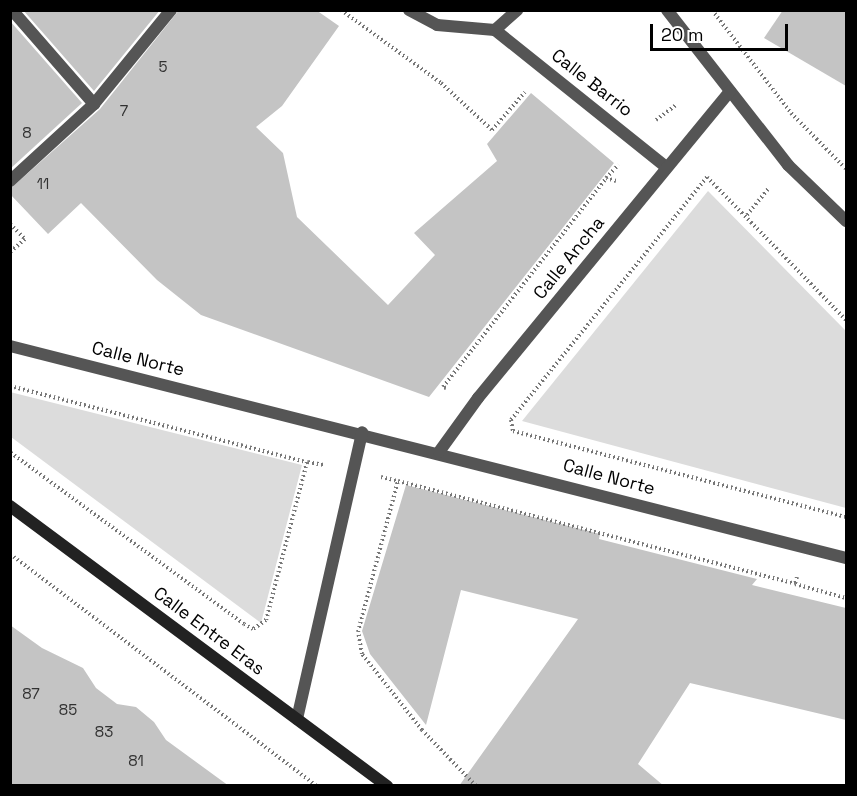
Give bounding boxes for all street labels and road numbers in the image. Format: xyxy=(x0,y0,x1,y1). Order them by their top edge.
street label: Calle Barrio xyxy=(547,45,637,121)
street label: Calle Ancha xyxy=(529,212,609,304)
street label: Calle Norte xyxy=(90,337,186,381)
street label: Calle Norte xyxy=(561,454,657,500)
street label: Calle Entre Eras xyxy=(149,582,269,680)

